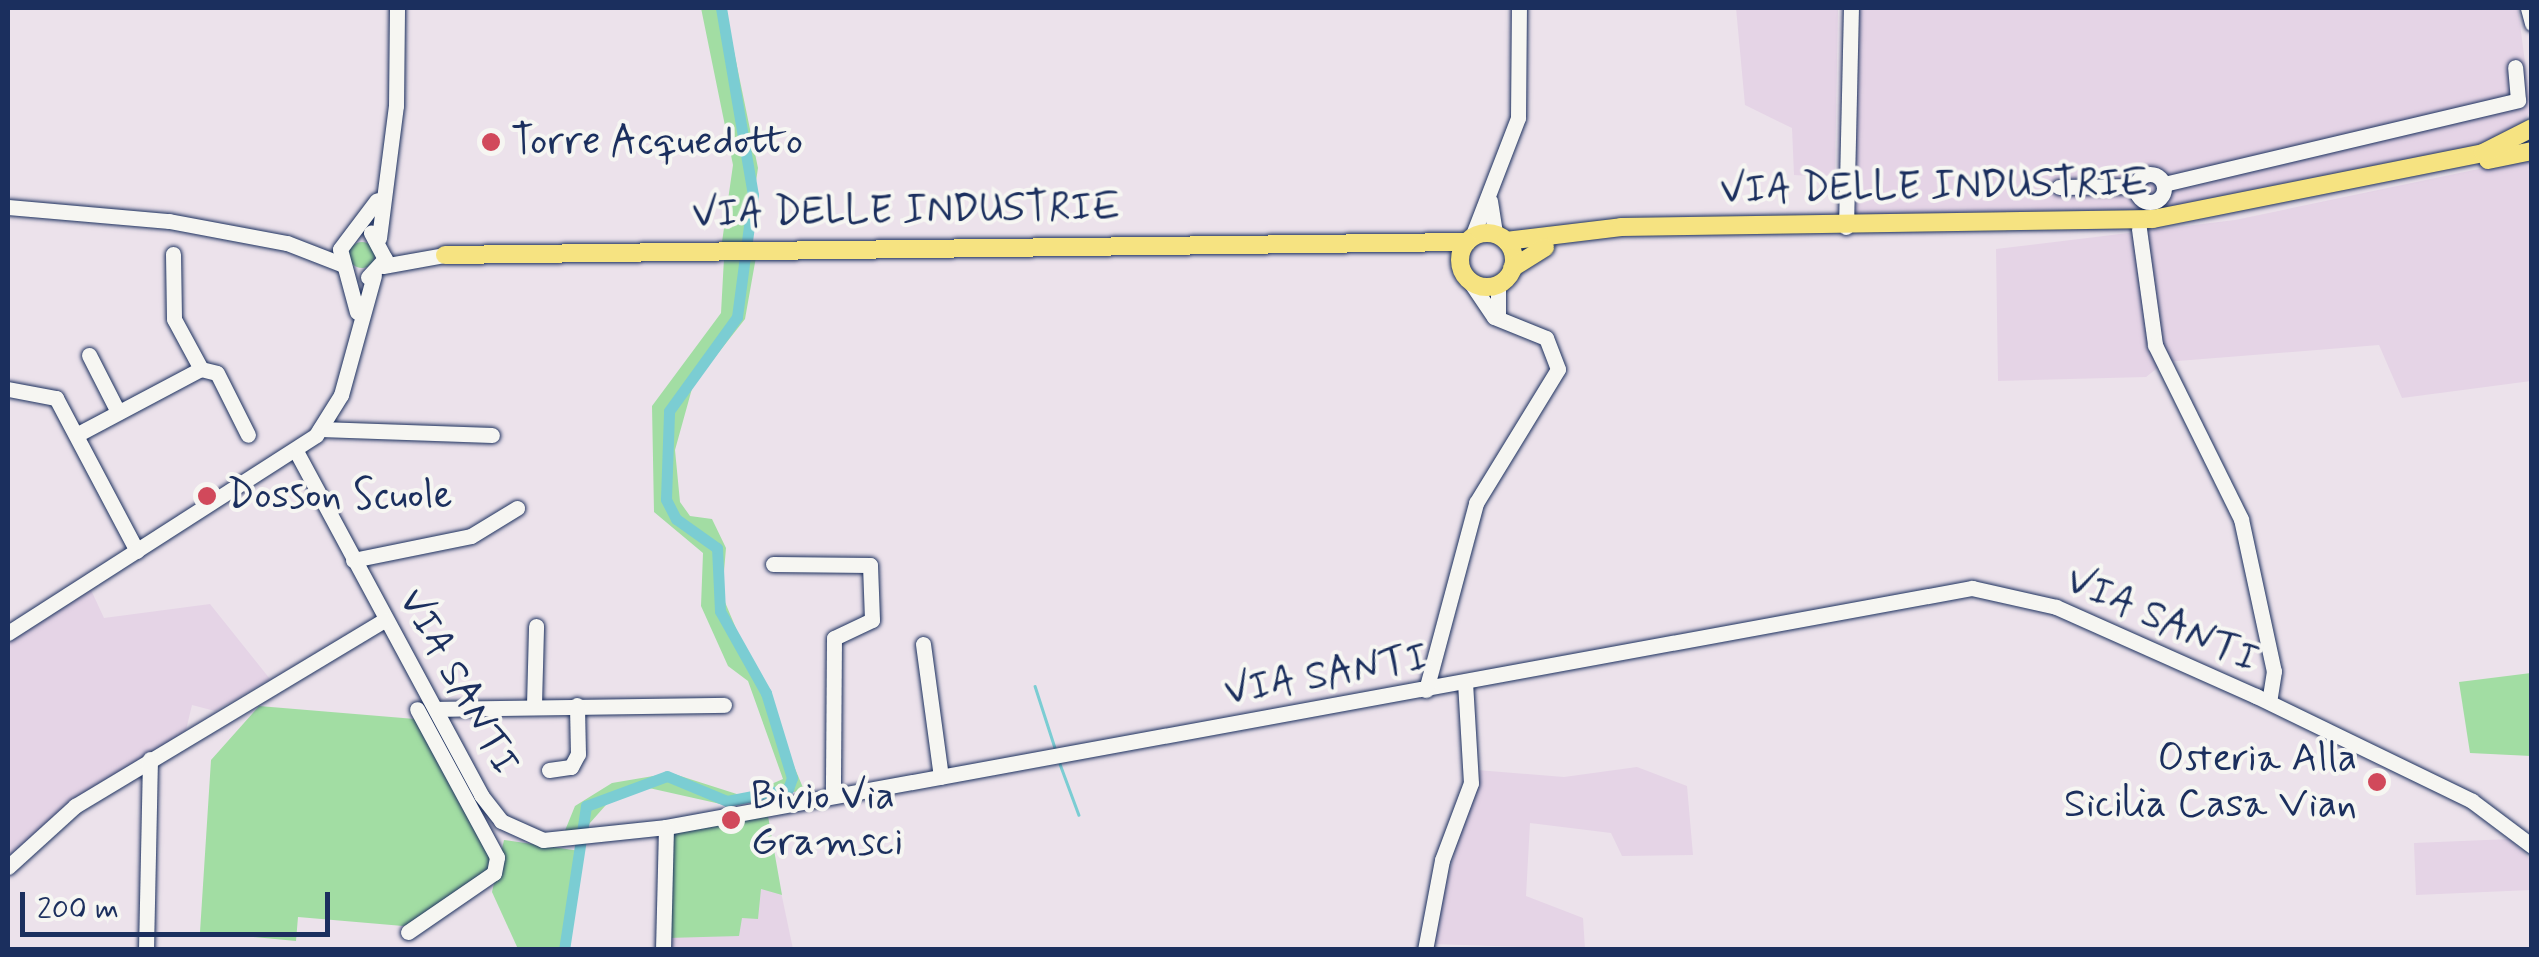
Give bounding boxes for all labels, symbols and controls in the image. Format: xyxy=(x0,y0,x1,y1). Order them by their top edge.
place label: Torre Acquedotto xyxy=(511,118,800,166)
marker: Torre Acquedotto xyxy=(480,131,502,153)
street label: VIA DELLE INDUSTRIE xyxy=(1724,159,2144,215)
street label: VIA DELLE INDUSTRIE xyxy=(696,183,1116,239)
place label: Dosson Scuole xyxy=(227,472,454,520)
marker: Dosson Scuole xyxy=(196,485,218,507)
street label: VIA SANTI xyxy=(2057,556,2267,684)
street label: VIA SANTI xyxy=(387,580,529,784)
street label: VIA SANTI xyxy=(1220,633,1432,717)
place label: Osteria Alla Sicilia Casa Vian xyxy=(2069,735,2357,829)
marker: Osteria Alla Sicilia Casa Vian xyxy=(2366,771,2388,793)
place label: Bivio Via Gramsci xyxy=(751,773,903,867)
marker: Bivio Via Gramsci xyxy=(720,809,742,831)
scale bar xyxy=(25,872,335,934)
text: 200 m xyxy=(37,890,119,929)

